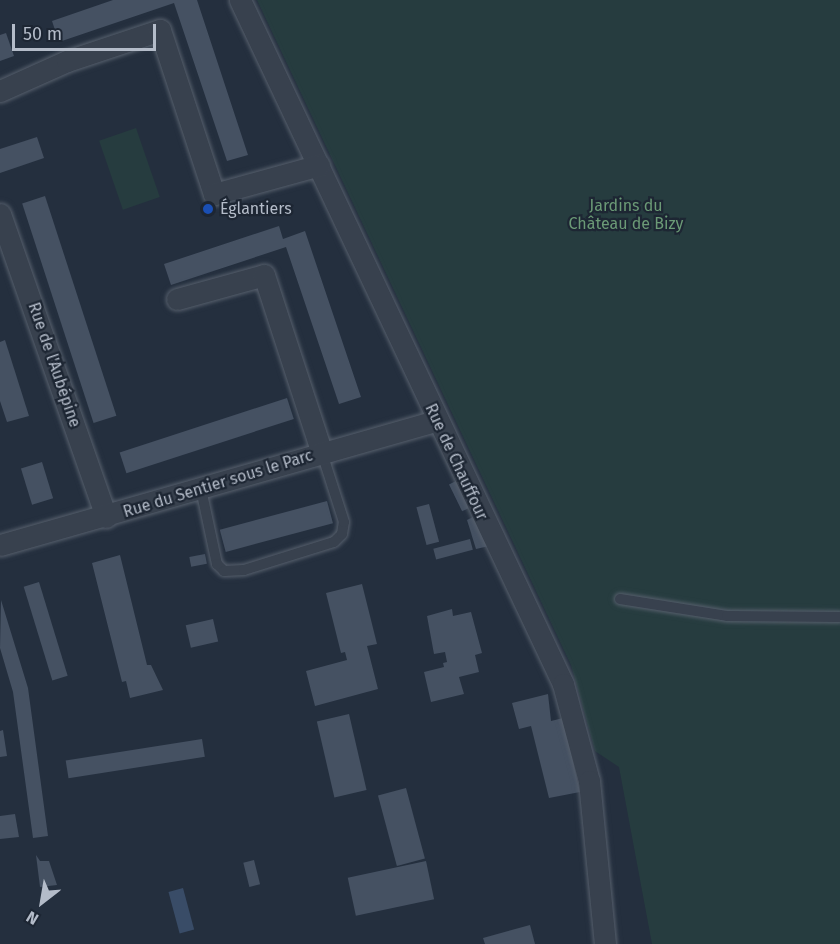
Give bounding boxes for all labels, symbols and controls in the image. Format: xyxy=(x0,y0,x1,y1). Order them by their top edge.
scale bar xyxy=(15,12,159,50)
text: 50 m xyxy=(23,23,62,45)
park label: Jardins du Château de Bizy xyxy=(569,196,683,234)
place label: Églantiers xyxy=(220,199,292,219)
marker: Églantiers xyxy=(201,202,215,216)
street label: Rue de l'Aubépine xyxy=(24,300,84,430)
street label: Rue de Chauffour xyxy=(421,401,491,523)
street label: Rue du Sentier sous le Parc xyxy=(121,446,315,522)
north arrow xyxy=(12,872,72,932)
text: N xyxy=(23,907,42,929)

